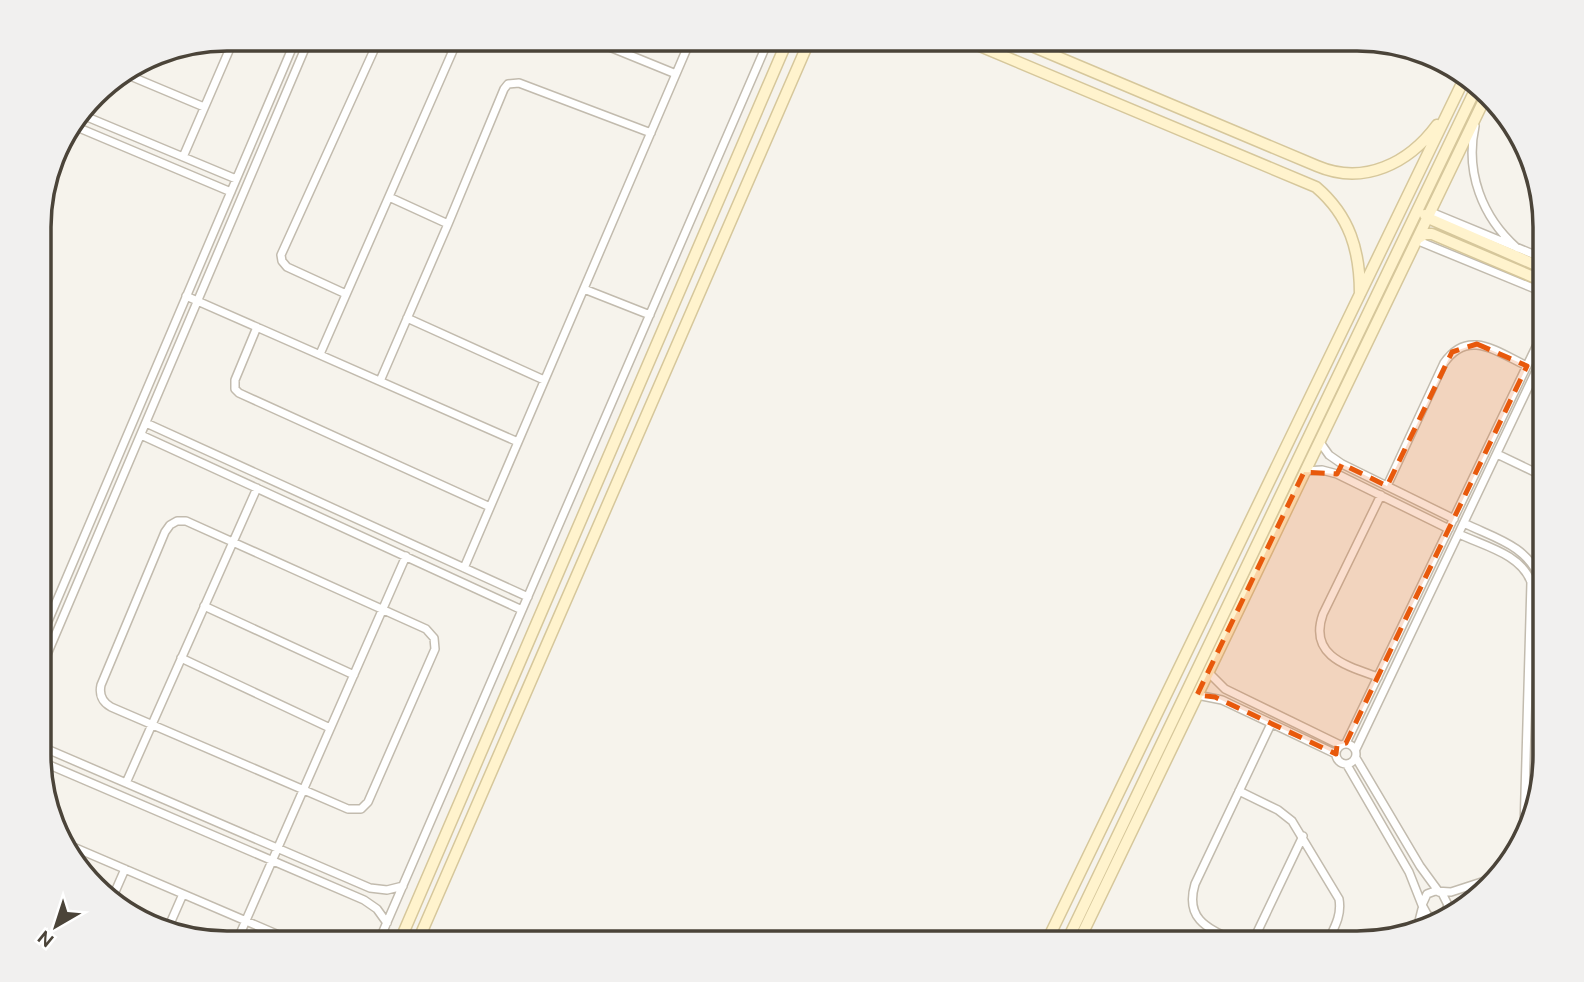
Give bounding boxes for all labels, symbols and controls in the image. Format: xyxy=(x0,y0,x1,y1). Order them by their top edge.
north arrow xyxy=(21,891,91,961)
text: N xyxy=(33,926,58,952)

